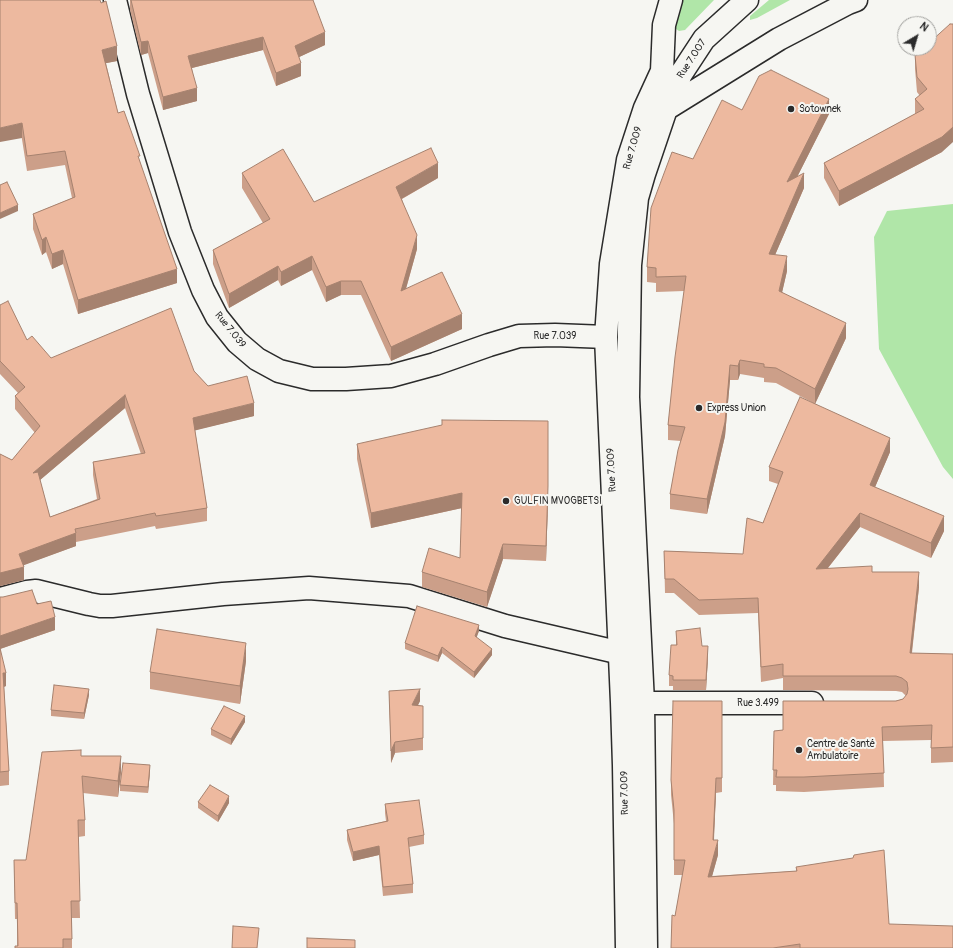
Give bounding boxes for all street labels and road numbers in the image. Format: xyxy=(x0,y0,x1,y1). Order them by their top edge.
street label: Rue 7.007 xyxy=(675,37,709,81)
street label: Rue 7.009 xyxy=(621,125,645,171)
street label: Rue 7.039 xyxy=(212,310,248,350)
street label: Rue 7.039 xyxy=(534,330,576,342)
street label: Rue 7.009 xyxy=(605,448,619,492)
street label: Rue 3.499 xyxy=(737,697,779,709)
street label: Rue 7.009 xyxy=(619,771,631,815)

